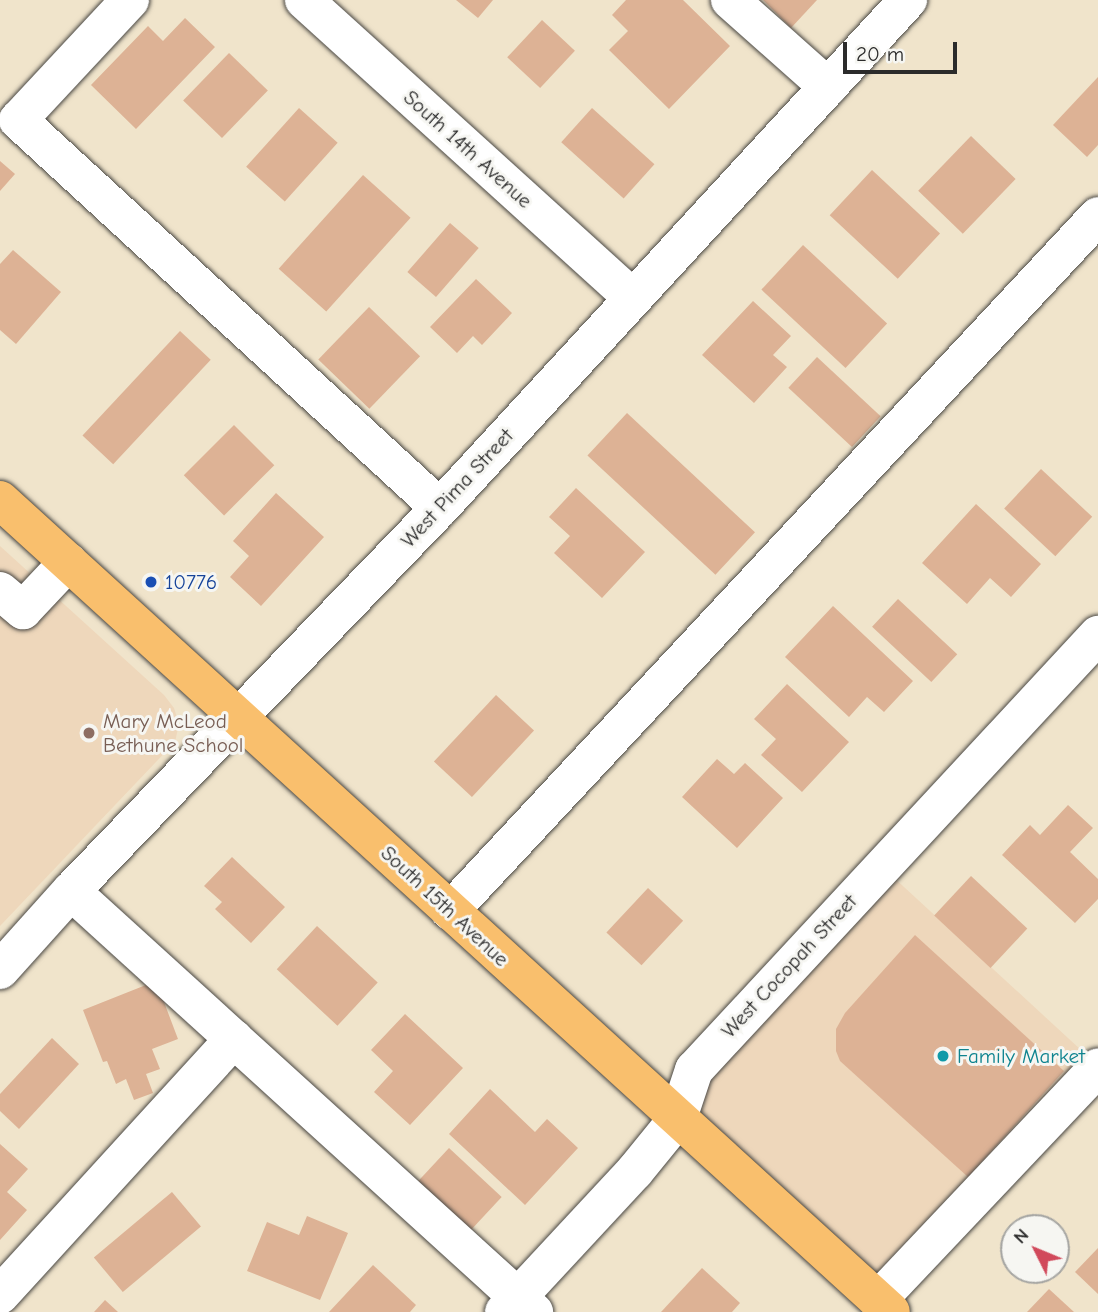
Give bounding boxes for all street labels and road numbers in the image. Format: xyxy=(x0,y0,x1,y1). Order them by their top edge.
street label: South 14th Avenue xyxy=(398,85,538,213)
street label: West Pima Street xyxy=(395,423,519,553)
street label: South 15th Avenue xyxy=(376,840,514,972)
street label: West Cocopah Street xyxy=(716,889,862,1043)

